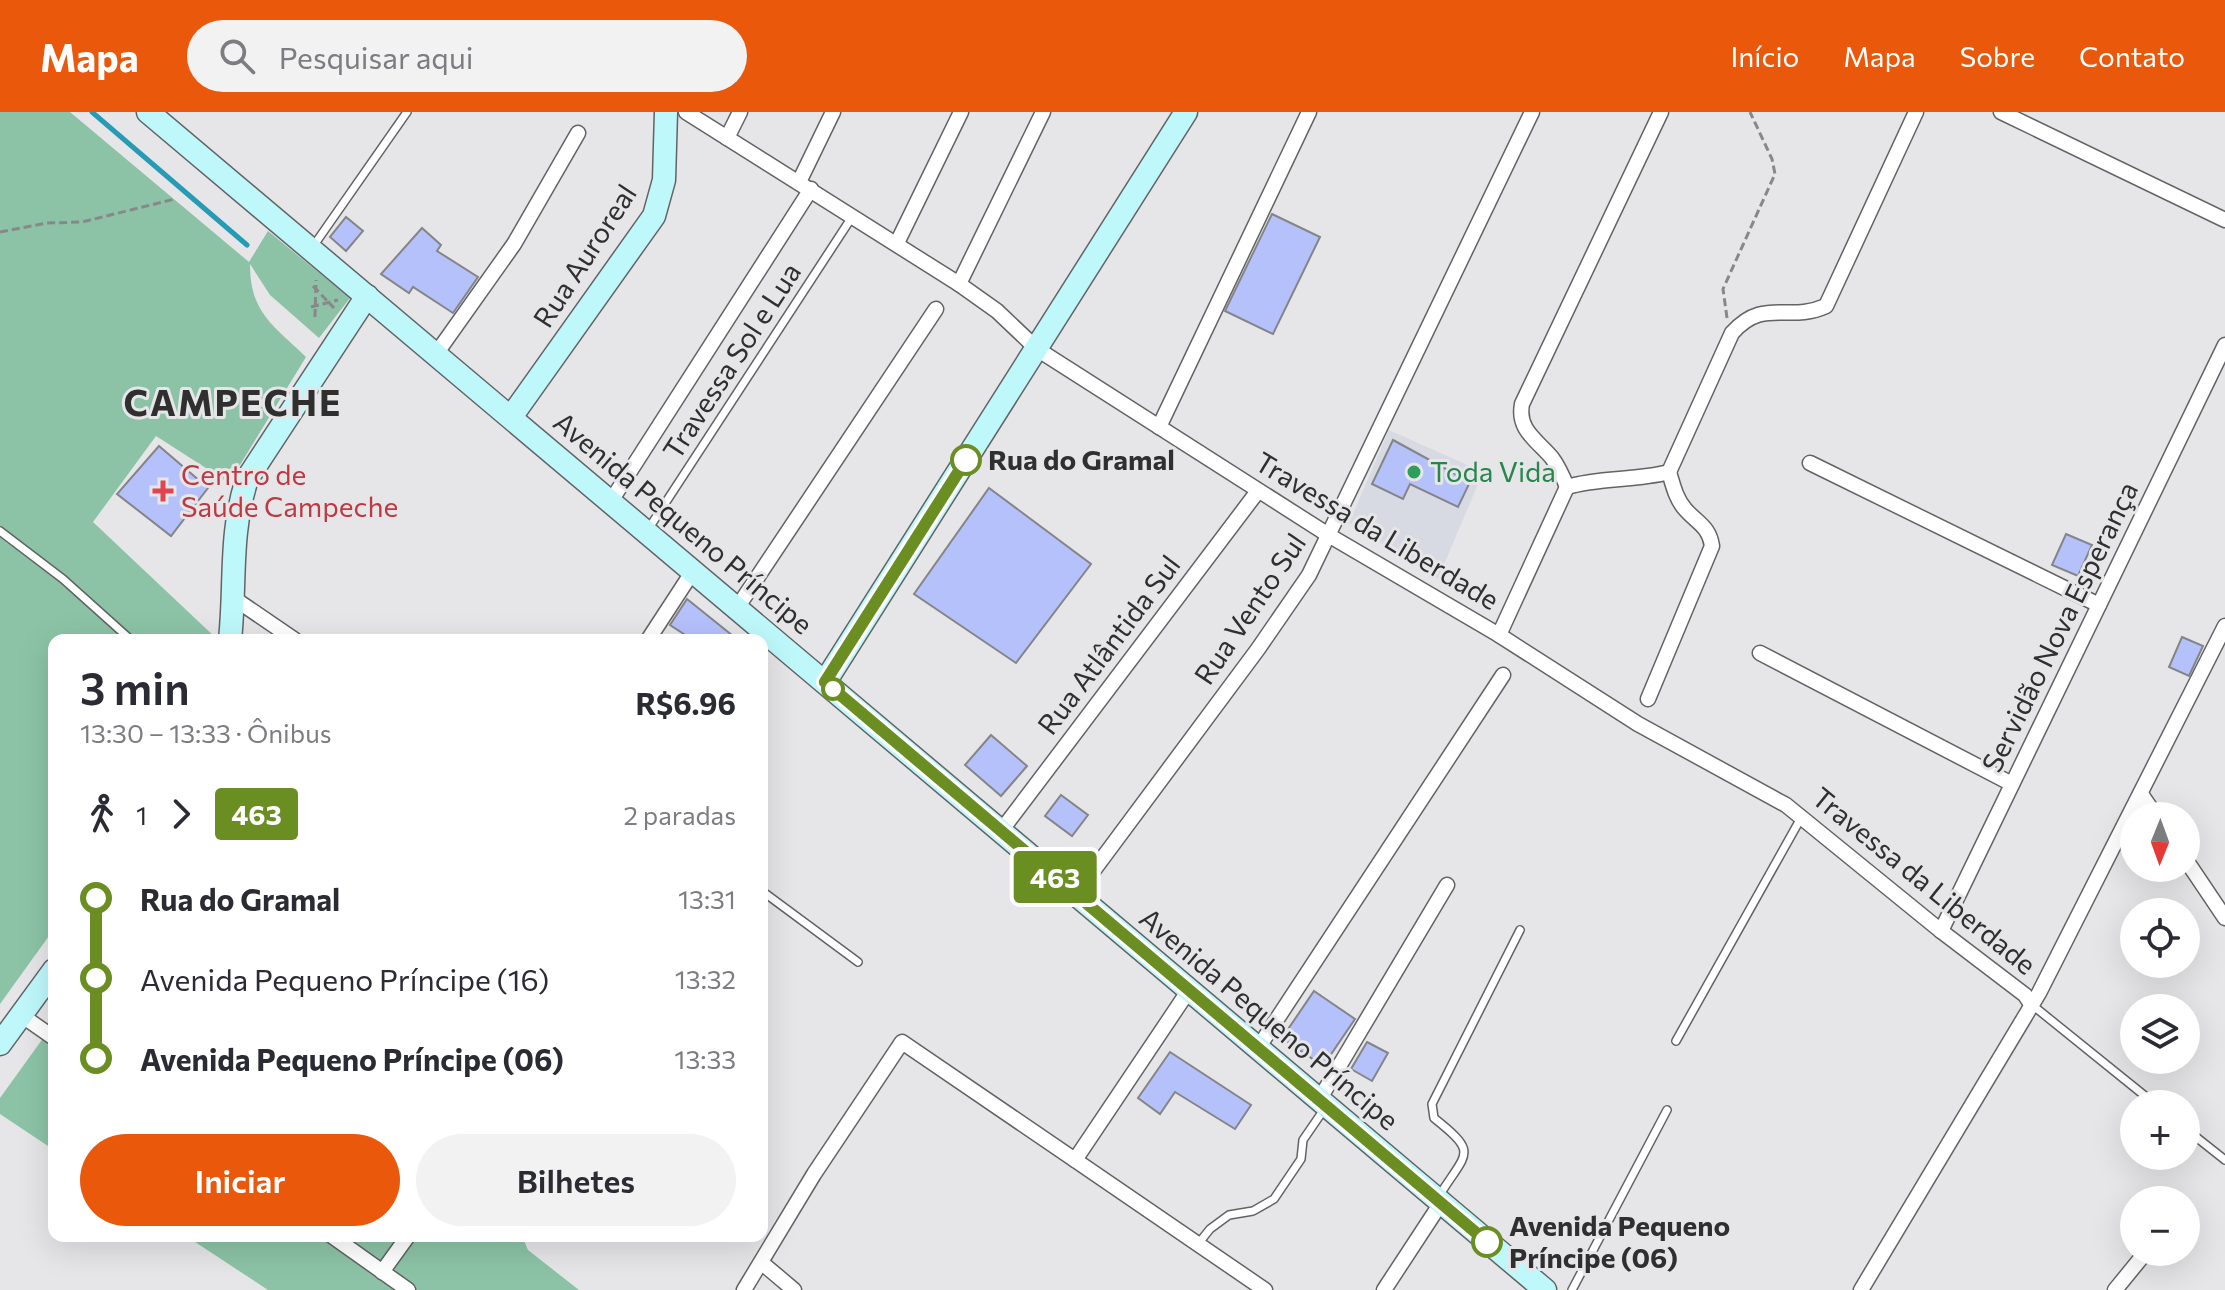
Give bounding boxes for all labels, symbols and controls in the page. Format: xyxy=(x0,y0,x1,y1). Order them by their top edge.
search box xyxy=(187,20,747,92)
text: Mapa xyxy=(40,33,139,80)
icon: search xyxy=(215,34,259,78)
text: Pesquisar aqui xyxy=(279,38,473,75)
text: Início xyxy=(1730,39,1799,73)
text: Mapa xyxy=(1843,39,1916,73)
text: Sobre xyxy=(1960,39,2035,73)
text: Contato xyxy=(2079,39,2185,73)
street label: Rua Auroreal xyxy=(525,178,643,333)
street label: Travessa Sol e Lua xyxy=(655,256,807,465)
district label: CAMPECHE xyxy=(123,379,343,423)
street label: Avenida Pequeno Príncipe xyxy=(547,404,820,640)
place label: Rua do Gramal xyxy=(988,442,1175,476)
street label: Travessa da Liberdade xyxy=(1250,444,1505,616)
marker: Rua do Gramal xyxy=(951,445,981,475)
place label: Toda Vida xyxy=(1430,454,1556,488)
place label: Centro de Saúde Campeche xyxy=(181,457,398,523)
marker: Toda Vida xyxy=(1405,463,1423,481)
street label: Servidão Nova Esperança xyxy=(1974,476,2144,777)
marker: Centro de Saúde Campeche xyxy=(152,480,174,502)
street label: Rua Vento Sul xyxy=(1186,526,1312,690)
street label: Rua Atlântida Sul xyxy=(1030,548,1187,741)
text: 3 min xyxy=(80,660,190,714)
unlabelled marker xyxy=(822,678,844,700)
text: R$6.96 xyxy=(635,684,736,721)
text: 13:30 – 13:33 · Ônibus xyxy=(80,717,331,748)
street label: Travessa da Liberdade xyxy=(1806,779,2043,981)
icon: walk xyxy=(80,792,124,836)
icon: forward xyxy=(159,792,203,836)
text: 463 xyxy=(231,797,282,831)
text: 1 xyxy=(136,799,147,830)
text: 2 paradas xyxy=(623,799,736,830)
north arrow xyxy=(2120,802,2200,882)
map controls xyxy=(2120,802,2200,1266)
line badge: 463 xyxy=(1009,851,1101,903)
text: 463 xyxy=(1030,860,1080,894)
text: Rua do Gramal xyxy=(140,880,340,917)
text: 13:31 xyxy=(678,883,736,914)
button: locate xyxy=(2120,898,2200,978)
street label: Avenida Pequeno Príncipe xyxy=(1133,900,1406,1136)
text: Avenida Pequeno Príncipe (16) xyxy=(140,960,549,997)
text: 13:32 xyxy=(675,963,736,994)
button: layers xyxy=(2120,994,2200,1074)
text: Avenida Pequeno Príncipe (06) xyxy=(140,1040,564,1077)
text: 13:33 xyxy=(674,1043,736,1074)
button: + xyxy=(2120,1090,2200,1170)
button: Iniciar xyxy=(80,1134,400,1226)
button: Bilhetes xyxy=(416,1134,736,1226)
button: − xyxy=(2120,1186,2200,1266)
place label: Avenida Pequeno Príncipe (06) xyxy=(1509,1208,1730,1274)
marker: Avenida Pequeno Príncipe (06) xyxy=(1472,1227,1502,1257)

